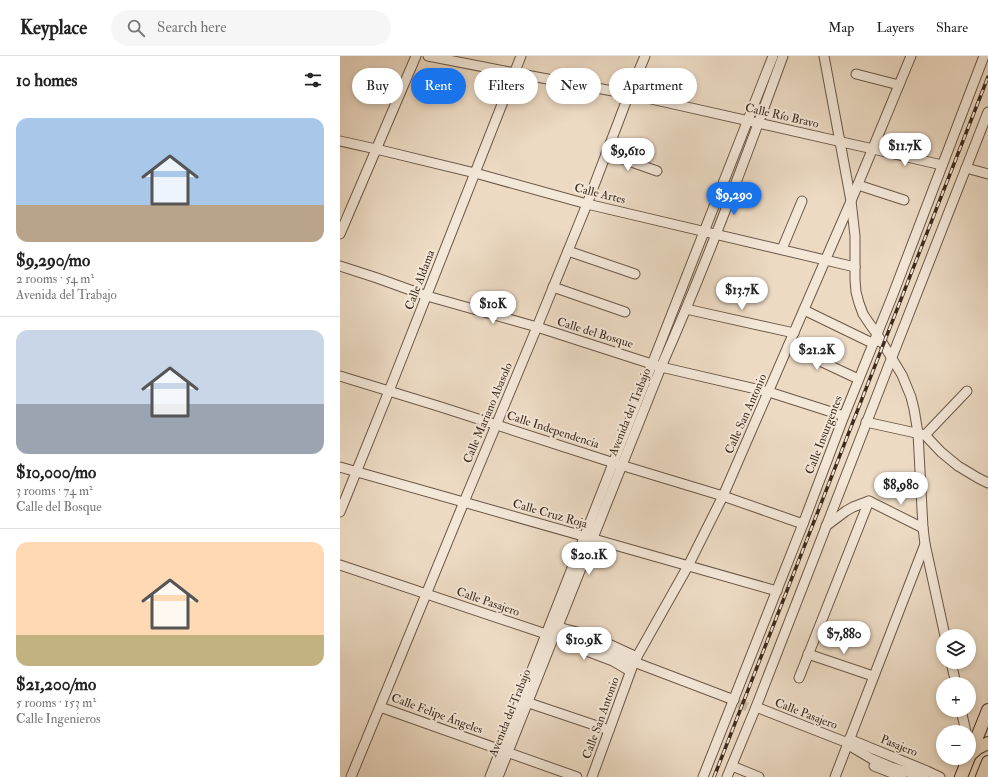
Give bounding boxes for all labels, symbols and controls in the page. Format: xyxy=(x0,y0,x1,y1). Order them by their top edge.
search box xyxy=(111,10,391,46)
text: Keyplace xyxy=(20,16,87,40)
icon: search xyxy=(125,17,147,39)
text: Search here xyxy=(157,18,226,37)
text: Map xyxy=(828,19,854,36)
text: Layers xyxy=(876,19,914,36)
text: Share xyxy=(936,19,968,36)
chip: Buy xyxy=(352,68,403,104)
chip: Rent xyxy=(411,68,466,104)
chip: Filters xyxy=(474,68,538,104)
chip: New xyxy=(546,68,601,104)
chip: Apartment xyxy=(609,68,697,104)
icon: filters xyxy=(302,69,324,91)
text: 10 homes xyxy=(16,70,77,91)
street label: Calle Río Bravo xyxy=(744,100,821,132)
pin: $11.7K xyxy=(872,133,938,167)
pin: $9,610 xyxy=(595,138,661,172)
text: $11.7K xyxy=(888,138,922,154)
text: $9,610 xyxy=(611,143,645,159)
icon: home xyxy=(134,144,206,216)
street label: Calle Artes xyxy=(573,180,627,208)
pin: $9,290 xyxy=(701,182,767,216)
text: $9,290 xyxy=(715,187,753,203)
street label: Calle Aldama xyxy=(402,247,439,312)
text: $9,290/mo xyxy=(16,250,90,271)
text: 2 rooms · 54 m² xyxy=(16,271,94,287)
pin: $13.7K xyxy=(709,277,775,311)
text: $13.7K xyxy=(725,282,759,298)
text: Avenida del Trabajo xyxy=(16,287,117,303)
pin: $10K xyxy=(469,291,517,325)
text: $10K xyxy=(479,296,507,312)
street label: Calle del Bosque xyxy=(555,314,635,352)
pin: $21.2K xyxy=(784,337,850,371)
text: $21.2K xyxy=(799,342,835,358)
icon: home xyxy=(134,356,206,428)
street label: Calle Mariano Abasolo xyxy=(460,360,516,466)
street label: Avenida del Trabajo xyxy=(605,366,654,459)
street label: Calle San Antonio xyxy=(722,371,770,456)
street label: Calle Insurgentes xyxy=(802,393,846,477)
street label: Calle Independencia xyxy=(505,408,602,452)
text: $10,000/mo xyxy=(16,462,96,483)
pin: $8,980 xyxy=(868,472,934,506)
text: $8,980 xyxy=(883,477,919,493)
text: 3 rooms · 74 m² xyxy=(16,483,93,499)
street label: Calle Cruz Roja xyxy=(511,496,590,532)
text: Calle del Bosque xyxy=(16,499,102,515)
pin: $20.1K xyxy=(556,542,622,576)
text: $20.1K xyxy=(571,547,607,563)
icon: home xyxy=(134,568,206,640)
street label: Calle Pasajero xyxy=(454,584,522,620)
pin: $7,880 xyxy=(811,621,877,655)
text: $7,880 xyxy=(826,626,862,642)
pin: $10.9K xyxy=(551,627,617,661)
map controls xyxy=(936,629,976,765)
button: layers xyxy=(936,629,976,669)
text: $10.9K xyxy=(566,632,602,648)
street label: Avenida del Trabajo xyxy=(485,667,534,760)
text: $21,200/mo xyxy=(16,674,96,695)
street label: Calle San Antonio xyxy=(579,675,623,761)
button: + xyxy=(936,677,976,717)
street label: Calle Felipe Ángeles xyxy=(389,690,485,738)
text: 5 rooms · 153 m² xyxy=(16,695,96,711)
street label: Calle Pasajero xyxy=(772,695,840,733)
text: Calle Ingenieros xyxy=(16,711,100,727)
button: − xyxy=(936,725,976,765)
street label: Pasajero xyxy=(878,732,920,760)

